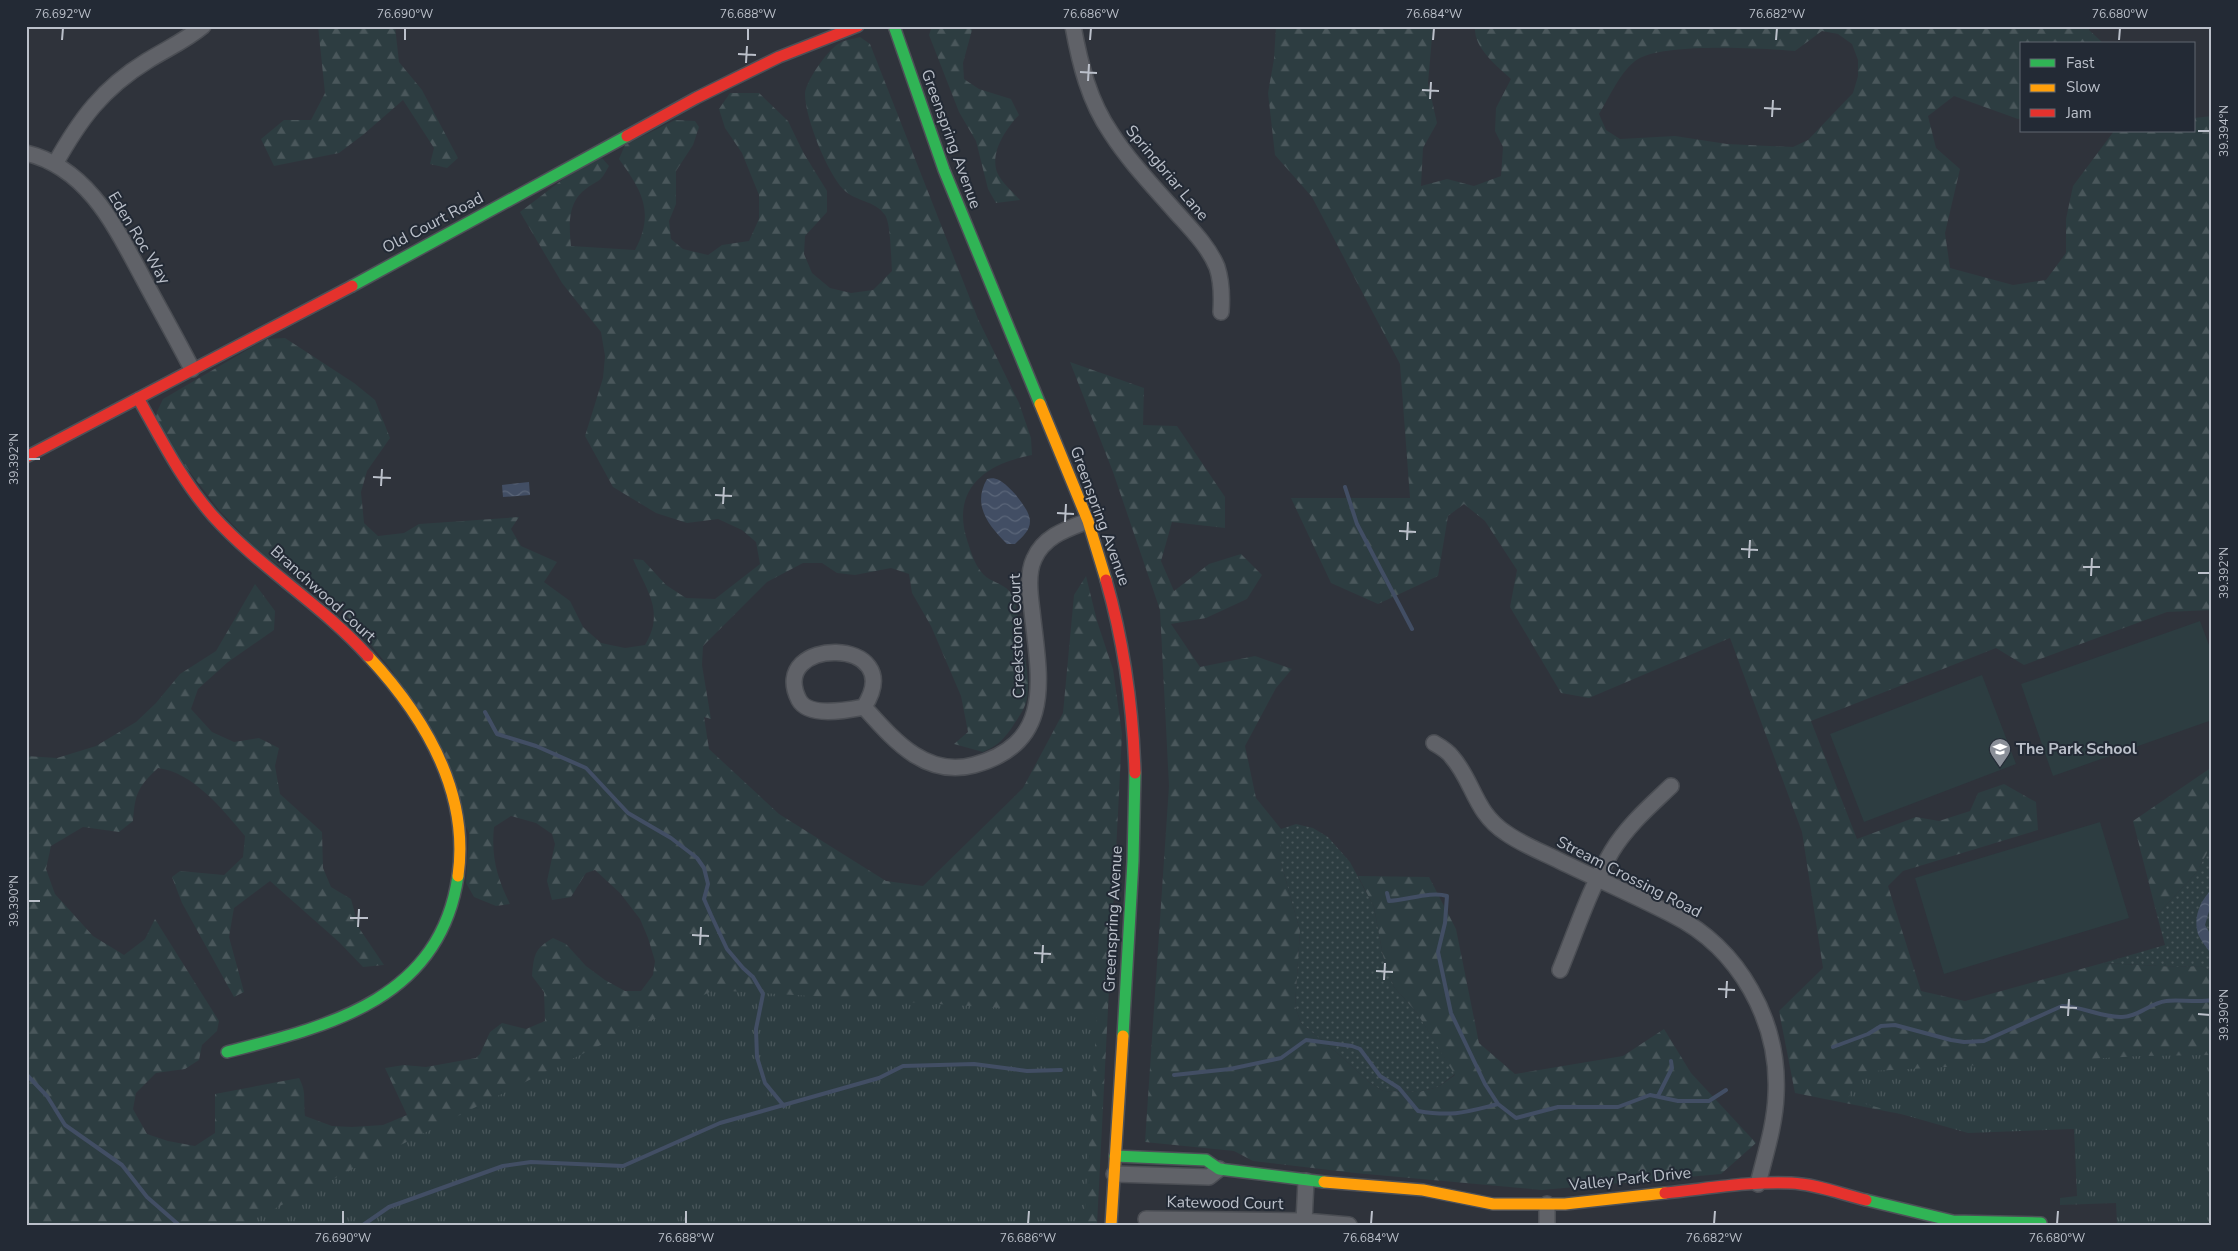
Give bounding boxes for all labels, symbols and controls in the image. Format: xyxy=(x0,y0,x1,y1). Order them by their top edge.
text: 76.692°W xyxy=(35,6,91,22)
text: 76.690°W xyxy=(377,6,433,22)
text: 76.688°W xyxy=(720,6,776,22)
text: 76.686°W xyxy=(1063,6,1119,22)
text: 76.684°W xyxy=(1406,6,1462,22)
text: 76.682°W xyxy=(1749,6,1805,22)
text: 76.680°W xyxy=(2092,6,2148,22)
legend xyxy=(2020,42,2196,132)
text: Fast xyxy=(2066,53,2095,73)
street label: Greenspring Avenue xyxy=(916,66,986,212)
text: Slow xyxy=(2066,77,2101,97)
text: Jam xyxy=(2065,103,2092,123)
text: 39.394°N xyxy=(2216,105,2232,157)
street label: Springbriar Lane xyxy=(1120,120,1214,226)
street label: Old Court Road xyxy=(379,187,487,259)
street label: Eden Roc Way xyxy=(103,188,176,289)
text: 39.392°N xyxy=(6,433,22,485)
street label: Greenspring Avenue xyxy=(1065,443,1135,589)
street label: Branchwood Court xyxy=(266,541,381,648)
text: 39.392°N xyxy=(2216,547,2232,599)
street label: Creekstone Court xyxy=(1004,573,1030,699)
school or university icon: The Park School xyxy=(1988,737,2012,768)
place label: The Park School xyxy=(2016,738,2137,760)
street label: Stream Crossing Road xyxy=(1553,831,1705,923)
street label: Greenspring Avenue xyxy=(1098,845,1128,993)
text: 39.390°N xyxy=(6,875,22,927)
text: 39.390°N xyxy=(2216,989,2232,1041)
street label: Valley Park Drive xyxy=(1567,1162,1692,1196)
street label: Katewood Court xyxy=(1166,1191,1284,1215)
text: 76.690°W xyxy=(315,1230,371,1246)
text: 76.688°W xyxy=(658,1230,714,1246)
text: 76.686°W xyxy=(1000,1230,1056,1246)
text: 76.684°W xyxy=(1343,1230,1399,1246)
text: 76.682°W xyxy=(1686,1230,1742,1246)
text: 76.680°W xyxy=(2029,1230,2085,1246)

